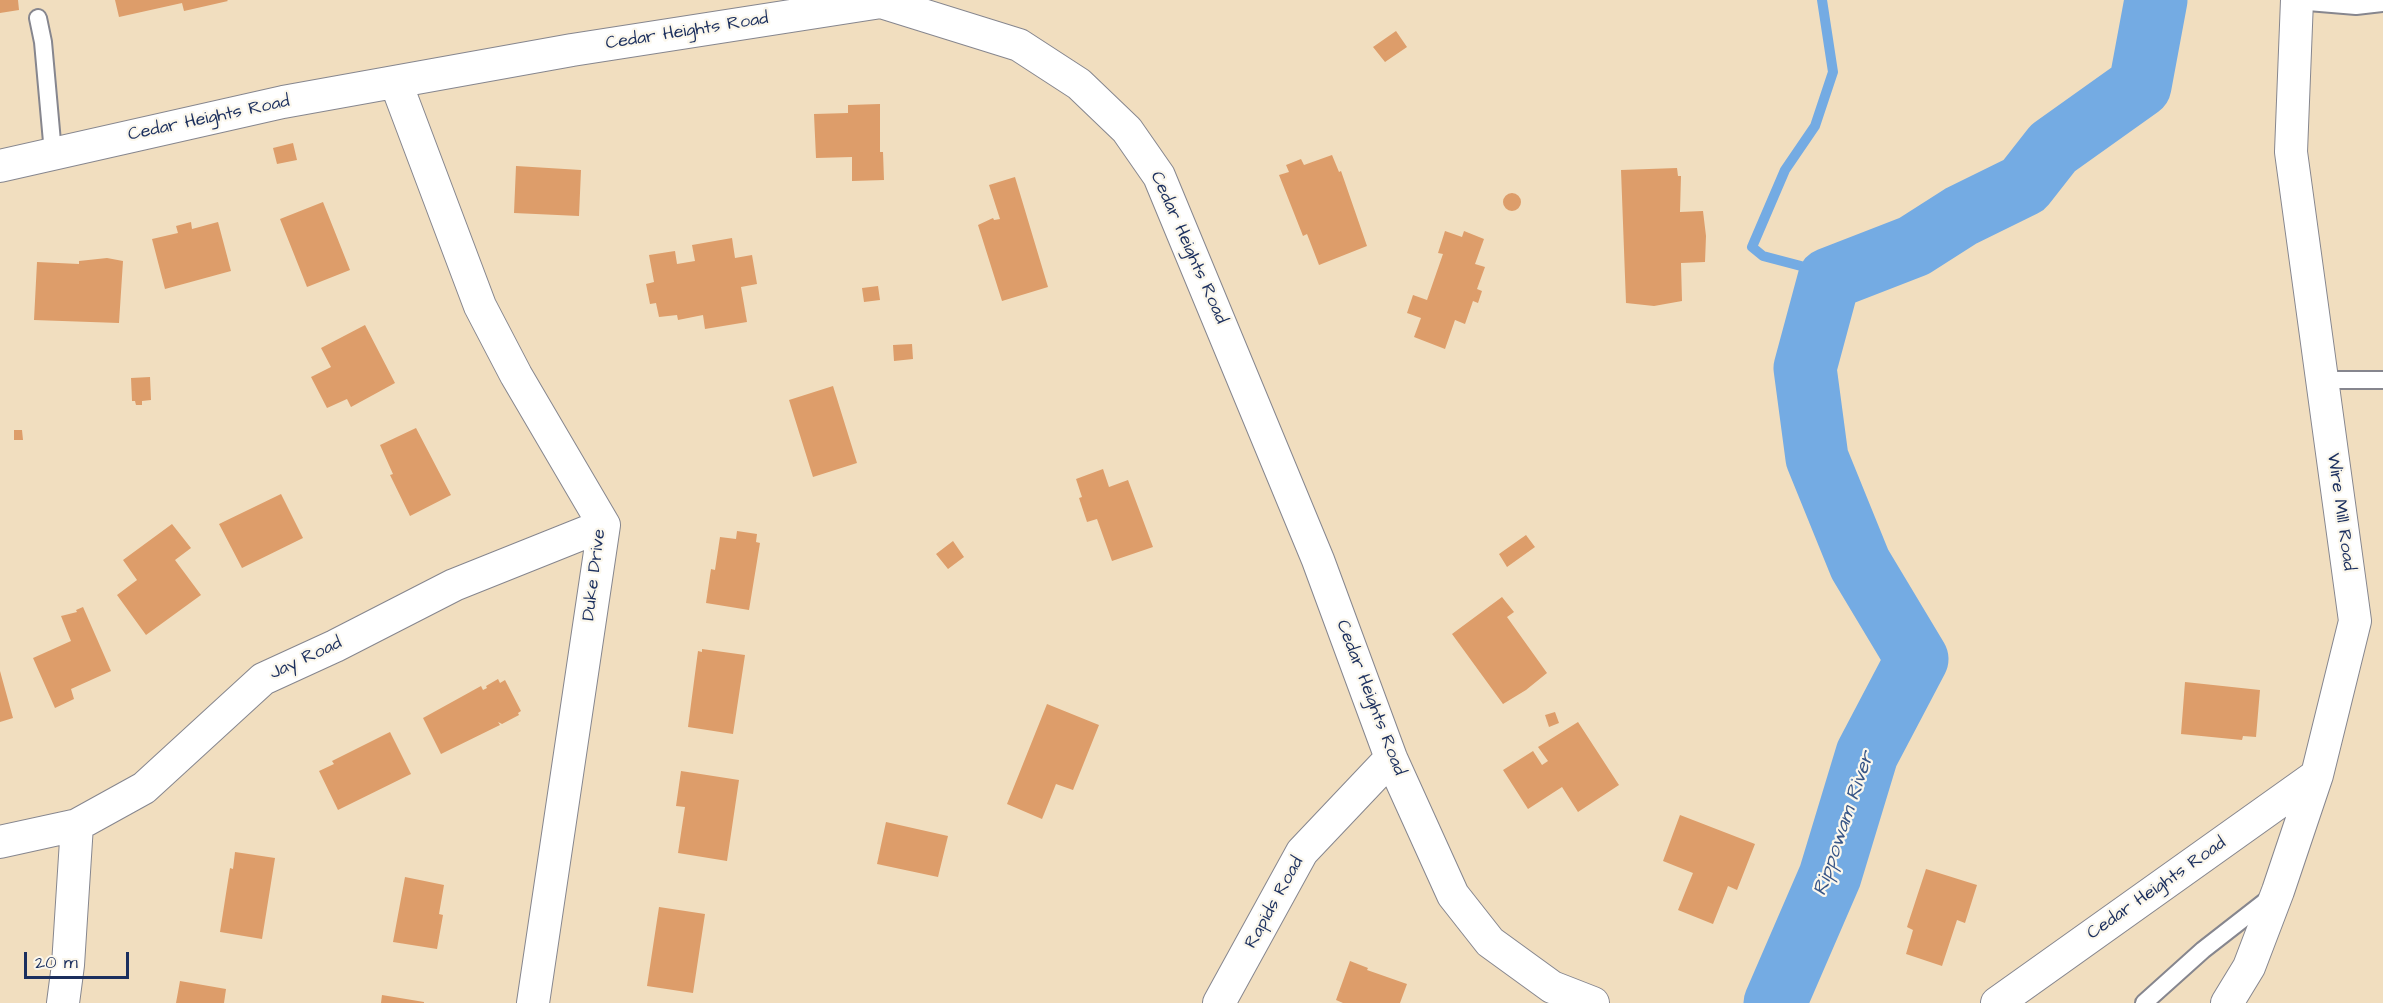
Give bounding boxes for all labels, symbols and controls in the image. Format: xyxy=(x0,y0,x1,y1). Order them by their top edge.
street label: Cedar Heights Road xyxy=(604,8,770,56)
street label: Cedar Heights Road xyxy=(126,91,292,147)
street label: Cedar Heights Road xyxy=(1145,169,1231,327)
street label: Wire Mill Road xyxy=(2321,452,2359,572)
street label: Duke Drive xyxy=(579,528,611,622)
street label: Cedar Heights Road xyxy=(1330,617,1410,779)
street label: Jay Road xyxy=(266,633,346,685)
water label: Rippowam River xyxy=(1809,749,1881,899)
street label: Cedar Heights Road xyxy=(2083,833,2231,945)
street label: Rapids Road xyxy=(1241,853,1309,953)
scale bar xyxy=(27,940,132,978)
text: 20 m xyxy=(35,950,78,975)

